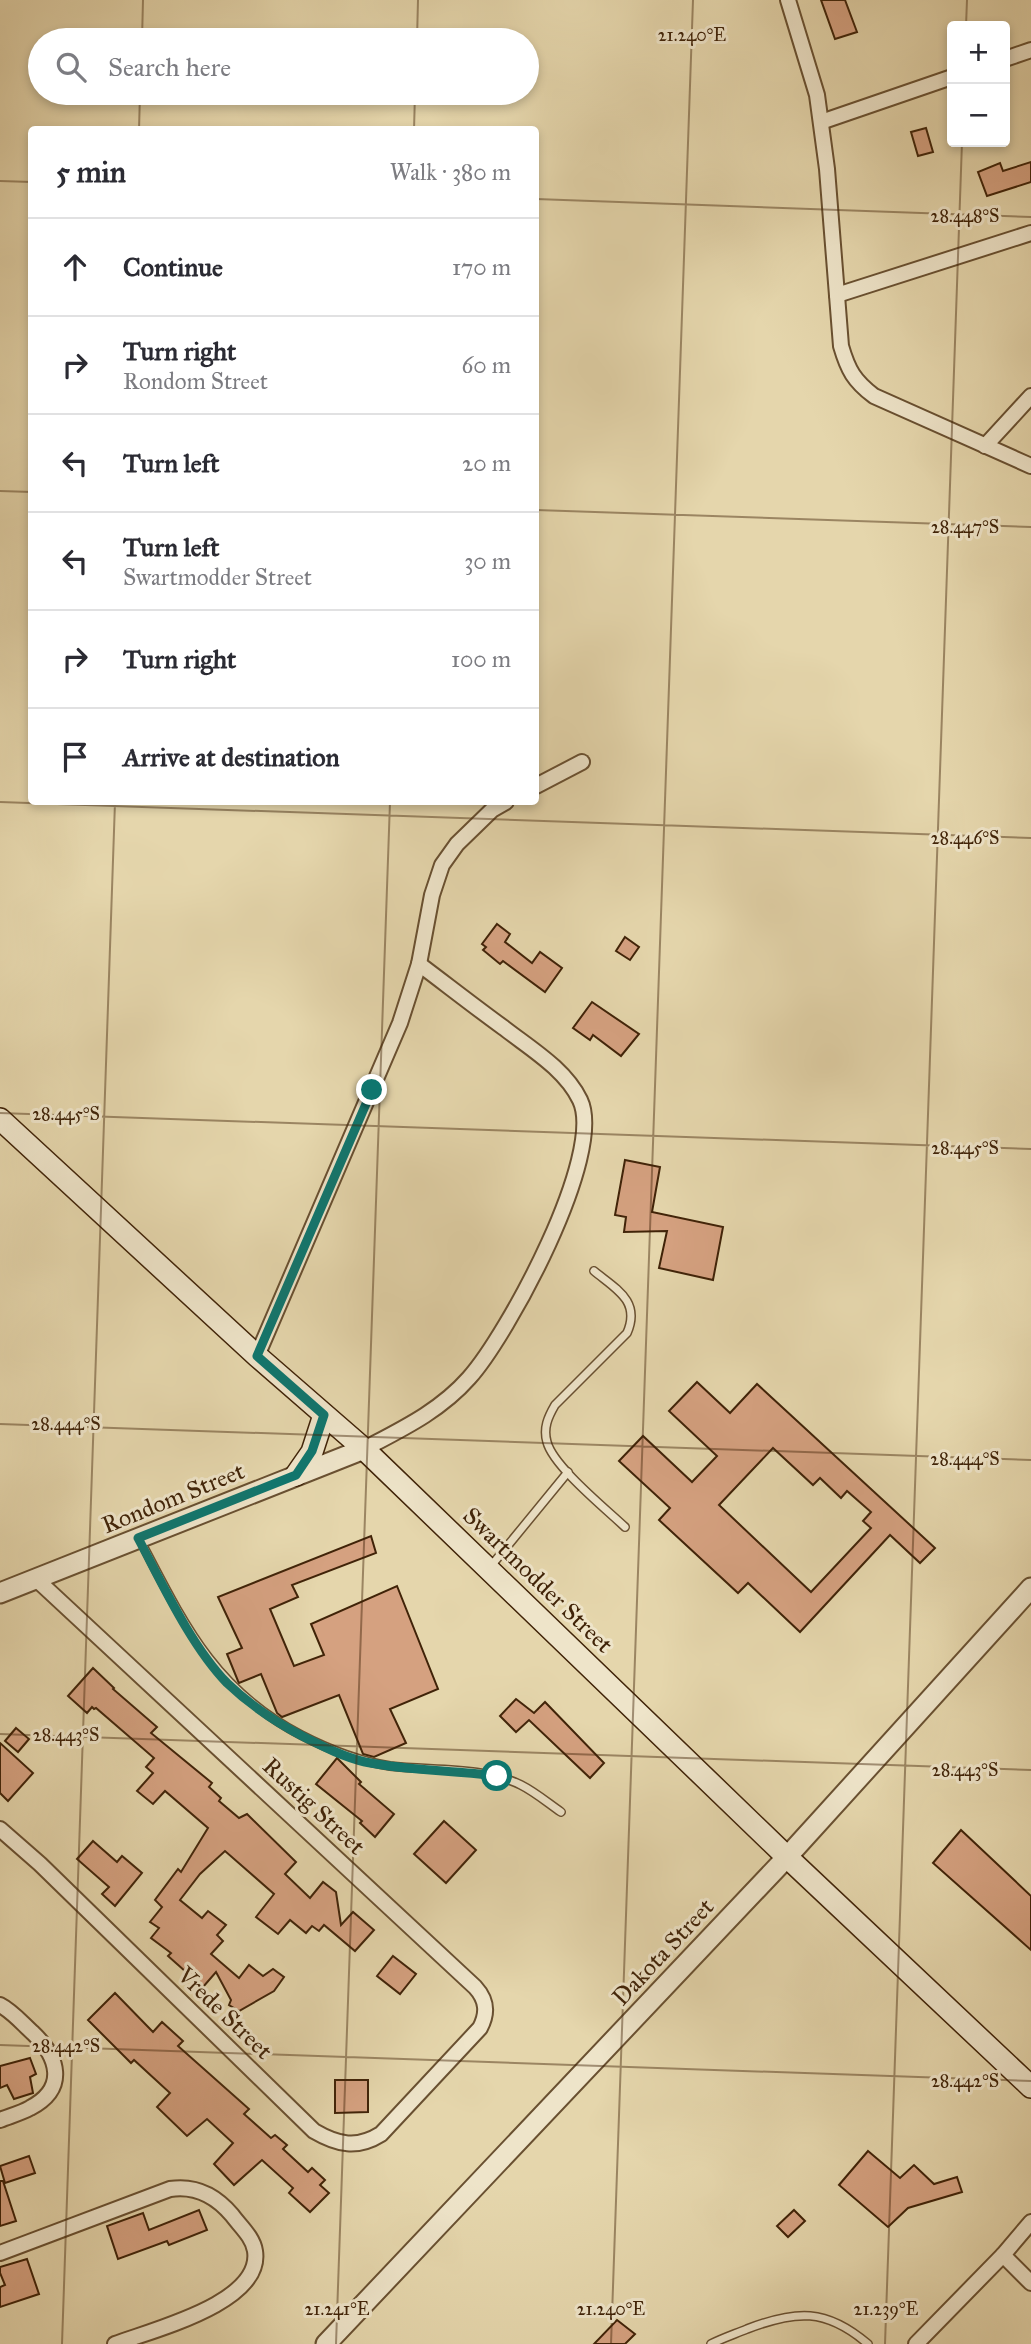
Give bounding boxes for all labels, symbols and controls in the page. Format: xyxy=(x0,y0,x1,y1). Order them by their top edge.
map controls xyxy=(947,21,1010,147)
button: + xyxy=(947,21,1010,84)
text: 21.240°E xyxy=(658,24,726,46)
search box xyxy=(28,28,539,105)
icon: search xyxy=(52,48,90,86)
text: Search here xyxy=(108,51,231,83)
button: − xyxy=(947,84,1010,147)
text: 5 min xyxy=(56,154,126,190)
text: Walk · 380 m xyxy=(390,158,511,186)
text: 28.448°S xyxy=(931,205,999,227)
icon: ahead xyxy=(56,248,94,286)
text: Continue xyxy=(123,251,223,283)
text: 170 m xyxy=(452,253,511,281)
text: Turn right xyxy=(123,335,236,367)
icon: right xyxy=(56,346,94,384)
text: 60 m xyxy=(462,351,511,379)
text: Rondom Street xyxy=(123,367,268,395)
icon: left xyxy=(56,444,94,482)
text: Turn left xyxy=(123,447,219,479)
text: 20 m xyxy=(462,449,511,477)
text: 28.447°S xyxy=(931,516,999,538)
text: Turn left xyxy=(123,531,219,563)
icon: left xyxy=(56,542,94,580)
text: 30 m xyxy=(464,547,511,575)
text: Swartmodder Street xyxy=(123,563,312,591)
icon: right xyxy=(56,640,94,678)
text: Turn right xyxy=(123,643,236,675)
text: 100 m xyxy=(451,645,511,673)
icon: arrive xyxy=(56,738,94,776)
text: Arrive at destination xyxy=(123,741,340,773)
text: 28.446°S xyxy=(931,827,999,849)
route end xyxy=(356,1074,387,1105)
text: 28.445°S xyxy=(32,1103,100,1125)
text: 28.445°S xyxy=(931,1137,999,1159)
text: 28.444°S xyxy=(31,1413,101,1435)
text: 28.444°S xyxy=(930,1448,1000,1470)
street label: Rondom Street xyxy=(97,1456,249,1540)
street label: Swartmodder Street xyxy=(457,1501,620,1660)
text: 28.443°S xyxy=(33,1724,99,1746)
street label: Rustig Street xyxy=(256,1751,372,1861)
text: 28.443°S xyxy=(932,1759,998,1781)
route start xyxy=(481,1760,512,1791)
street label: Dakota Street xyxy=(606,1892,721,2012)
street label: Vrede Street xyxy=(170,1960,279,2066)
text: 28.442°S xyxy=(32,2035,100,2057)
text: 28.442°S xyxy=(931,2070,999,2092)
text: 21.241°E xyxy=(304,2298,370,2320)
text: 21.240°E xyxy=(577,2298,645,2320)
text: 21.239°E xyxy=(854,2298,919,2320)

